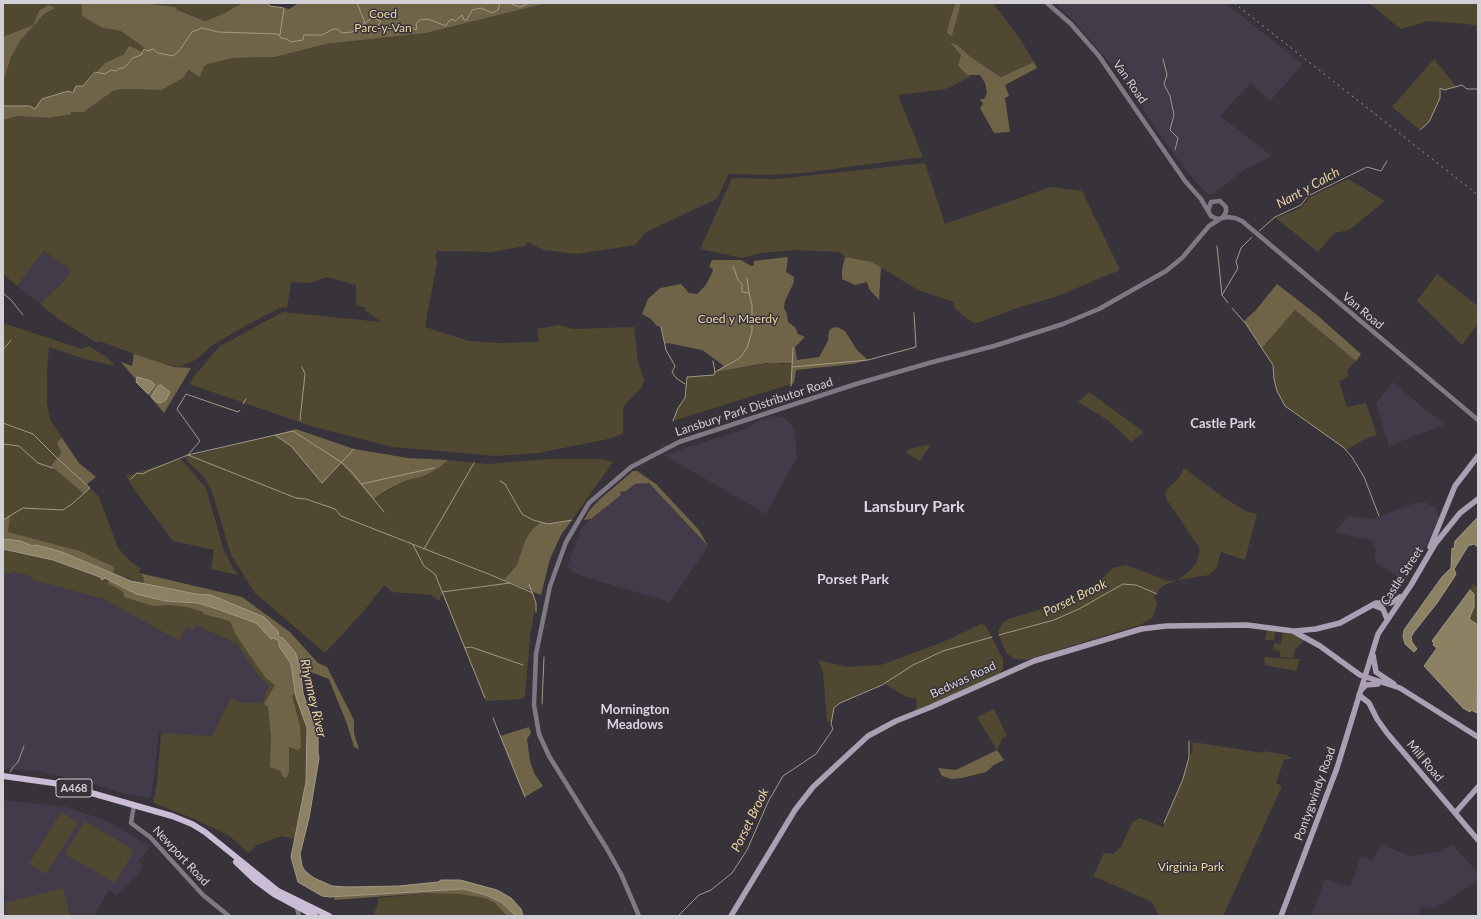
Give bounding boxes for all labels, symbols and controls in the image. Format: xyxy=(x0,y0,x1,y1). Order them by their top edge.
park label: Coed Parc-y-Van xyxy=(354,7,412,35)
street label: Van Road xyxy=(1110,58,1150,106)
water label: Nant y Calch xyxy=(1274,164,1342,212)
street label: Van Road xyxy=(1339,290,1387,332)
park label: Coed y Maerdy xyxy=(698,312,778,326)
street label: Lansbury Park Distributor Road xyxy=(673,375,835,439)
district label: Castle Park xyxy=(1190,416,1256,432)
district label: Lansbury Park xyxy=(863,497,965,517)
street label: Castle Street xyxy=(1378,544,1426,608)
district label: Porset Park xyxy=(817,571,889,587)
water label: Porset Brook xyxy=(1041,576,1109,620)
water label: Rhymney River xyxy=(296,657,330,739)
street label: Bedwas Road xyxy=(928,658,998,702)
district label: Mornington Meadows xyxy=(601,702,669,733)
street label: Mill Road xyxy=(1404,737,1446,785)
street label: Pontygwindy Road xyxy=(1291,745,1339,843)
road number: A468 xyxy=(56,779,92,797)
water label: Porset Brook xyxy=(728,786,772,854)
street label: Newport Road xyxy=(150,823,212,889)
park label: Virginia Park xyxy=(1158,860,1224,874)

